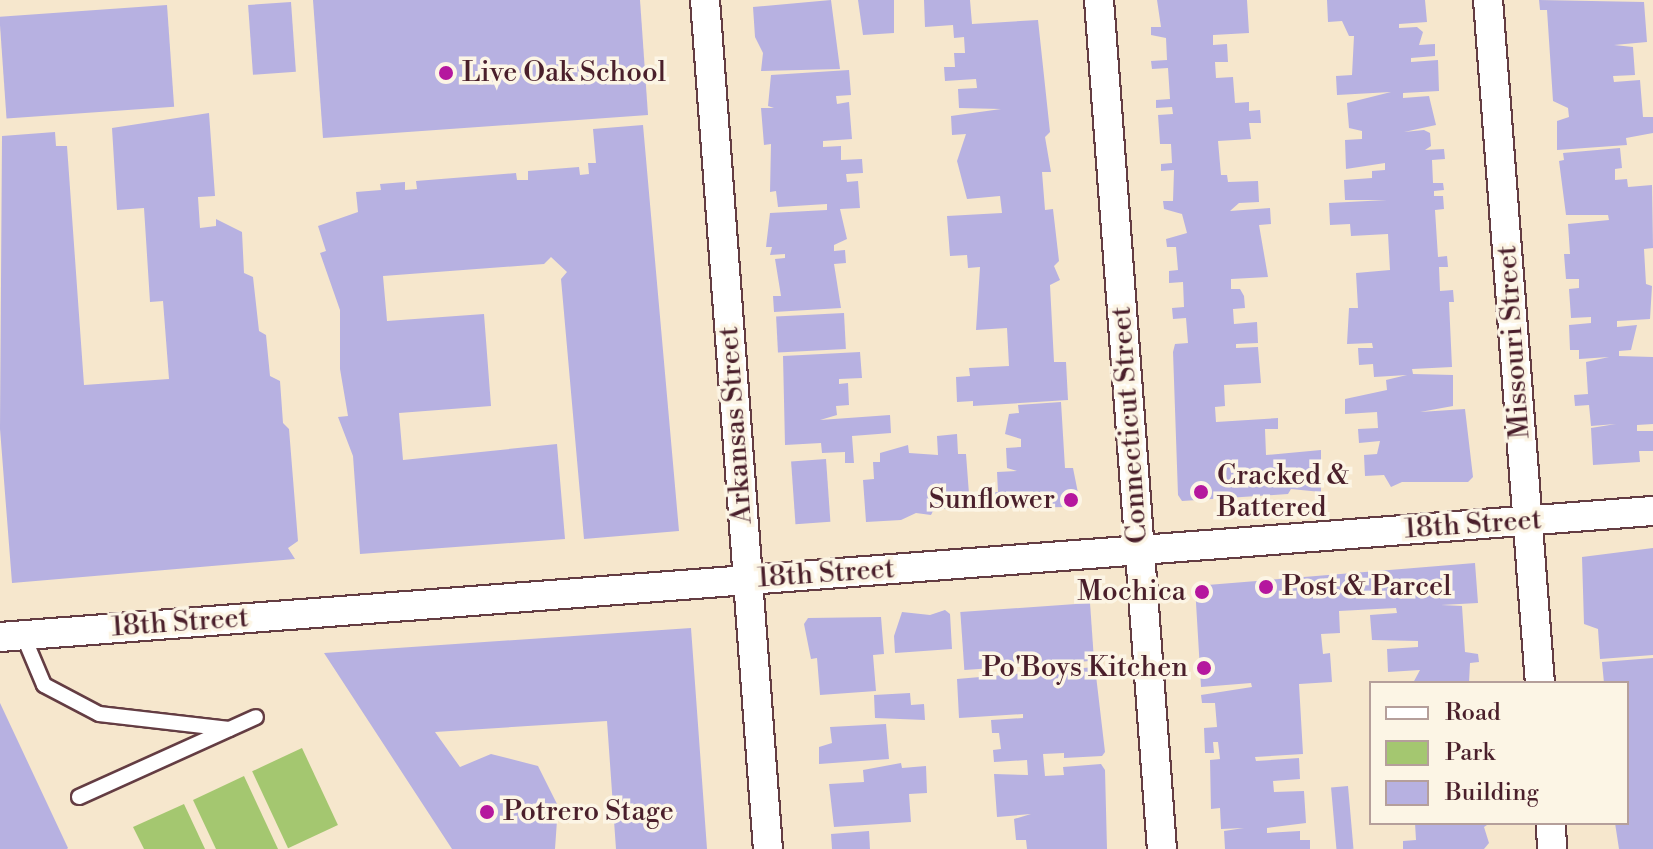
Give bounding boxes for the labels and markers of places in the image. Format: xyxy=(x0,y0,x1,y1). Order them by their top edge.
place label: Live Oak School xyxy=(462,56,666,90)
marker: Live Oak School xyxy=(437,64,455,82)
place label: Cracked & Battered xyxy=(1217,459,1349,525)
place label: Sunflower xyxy=(929,483,1055,517)
marker: Cracked & Battered xyxy=(1192,483,1210,501)
marker: Sunflower xyxy=(1062,491,1080,509)
place label: Post & Parcel xyxy=(1282,570,1452,604)
place label: Mochica xyxy=(1077,575,1186,609)
marker: Post & Parcel xyxy=(1257,578,1275,596)
marker: Mochica xyxy=(1193,583,1211,601)
place label: Po'Boys Kitchen xyxy=(982,651,1188,685)
marker: Po'Boys Kitchen xyxy=(1195,659,1213,677)
place label: Potrero Stage xyxy=(503,795,674,829)
marker: Potrero Stage xyxy=(478,803,496,821)

